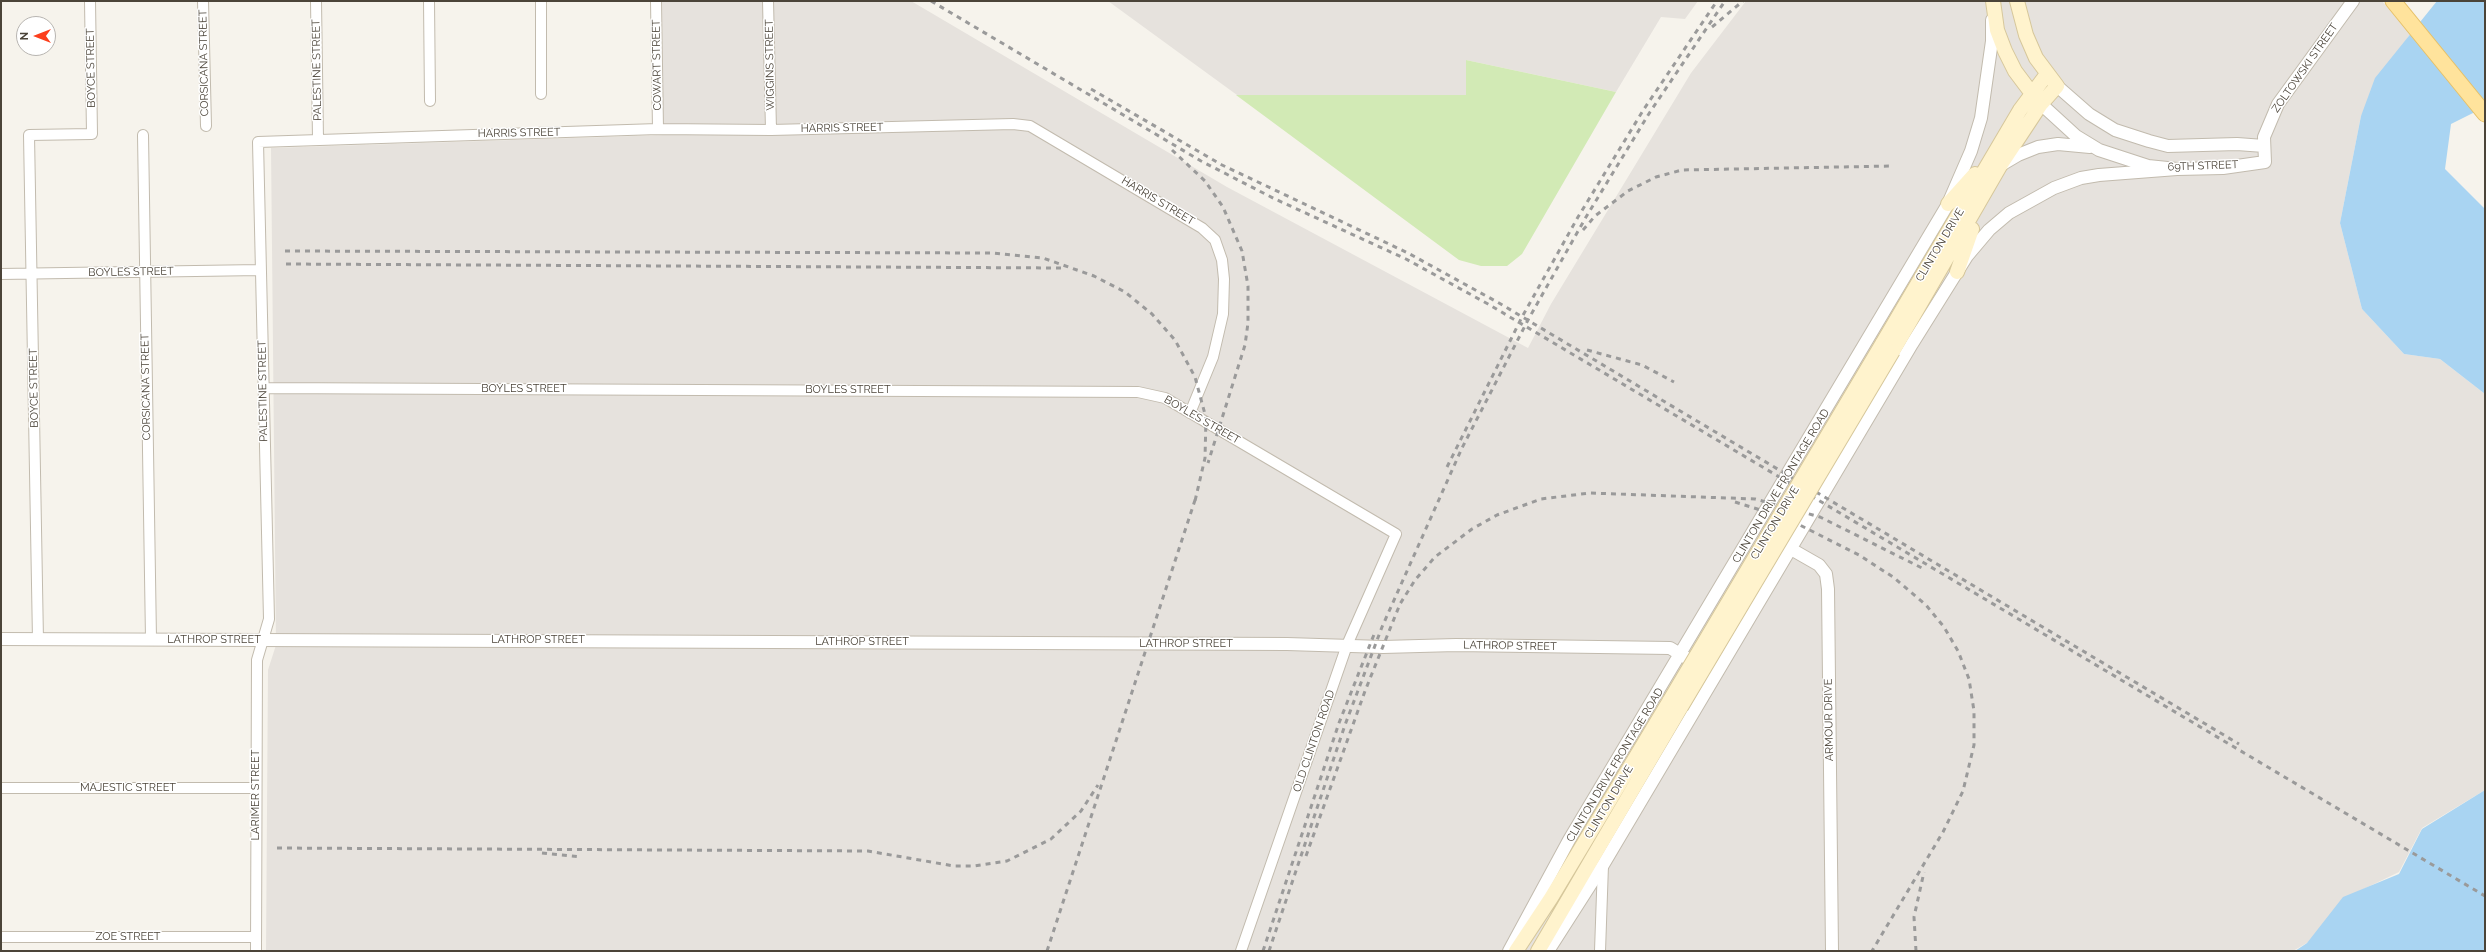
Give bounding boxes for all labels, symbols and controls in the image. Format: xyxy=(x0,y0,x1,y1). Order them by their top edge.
street label: CORSICANA STREET xyxy=(196,10,212,116)
north arrow xyxy=(16,16,56,56)
street label: PALESTINE STREET xyxy=(310,19,324,121)
street label: COWART STREET xyxy=(650,19,664,111)
street label: WIGGINS STREET xyxy=(763,19,777,111)
street label: ZOLTOWSKI STREET xyxy=(2269,21,2341,115)
street label: BOYCE STREET xyxy=(84,28,98,108)
text: N xyxy=(18,32,31,40)
street label: HARRIS STREET xyxy=(800,121,884,135)
street label: HARRIS STREET xyxy=(477,126,561,140)
street label: 69TH STREET xyxy=(2168,158,2238,174)
street label: HARRIS STREET xyxy=(1119,174,1197,228)
street label: CLINTON DRIVE xyxy=(1913,206,1967,284)
street label: BOYLES STREET xyxy=(88,265,174,279)
street label: CORSICANA STREET xyxy=(138,334,154,440)
street label: PALESTINE STREET xyxy=(256,340,270,442)
street label: BOYCE STREET xyxy=(27,348,41,428)
street label: BOYLES STREET xyxy=(481,382,567,396)
street label: BOYLES STREET xyxy=(805,383,891,397)
street label: BOYLES STREET xyxy=(1162,393,1242,447)
street label: CLINTON DRIVE FRONTAGE ROAD xyxy=(1730,407,1832,565)
street label: CLINTON DRIVE xyxy=(1748,484,1802,562)
street label: LATHROP STREET xyxy=(167,633,261,647)
street label: LATHROP STREET xyxy=(491,633,585,647)
street label: LATHROP STREET xyxy=(815,635,909,649)
street label: LATHROP STREET xyxy=(1139,637,1233,651)
street label: LATHROP STREET xyxy=(1463,639,1557,653)
street label: ARMOUR DRIVE xyxy=(1822,679,1836,761)
street label: CLINTON DRIVE FRONTAGE ROAD xyxy=(1564,686,1666,844)
street label: OLD CLINTON ROAD xyxy=(1290,688,1338,794)
street label: LARIMER STREET xyxy=(249,750,263,840)
street label: CLINTON DRIVE xyxy=(1582,763,1636,841)
street label: MAJESTIC STREET xyxy=(80,781,176,795)
street label: ZOE STREET xyxy=(95,930,161,944)

